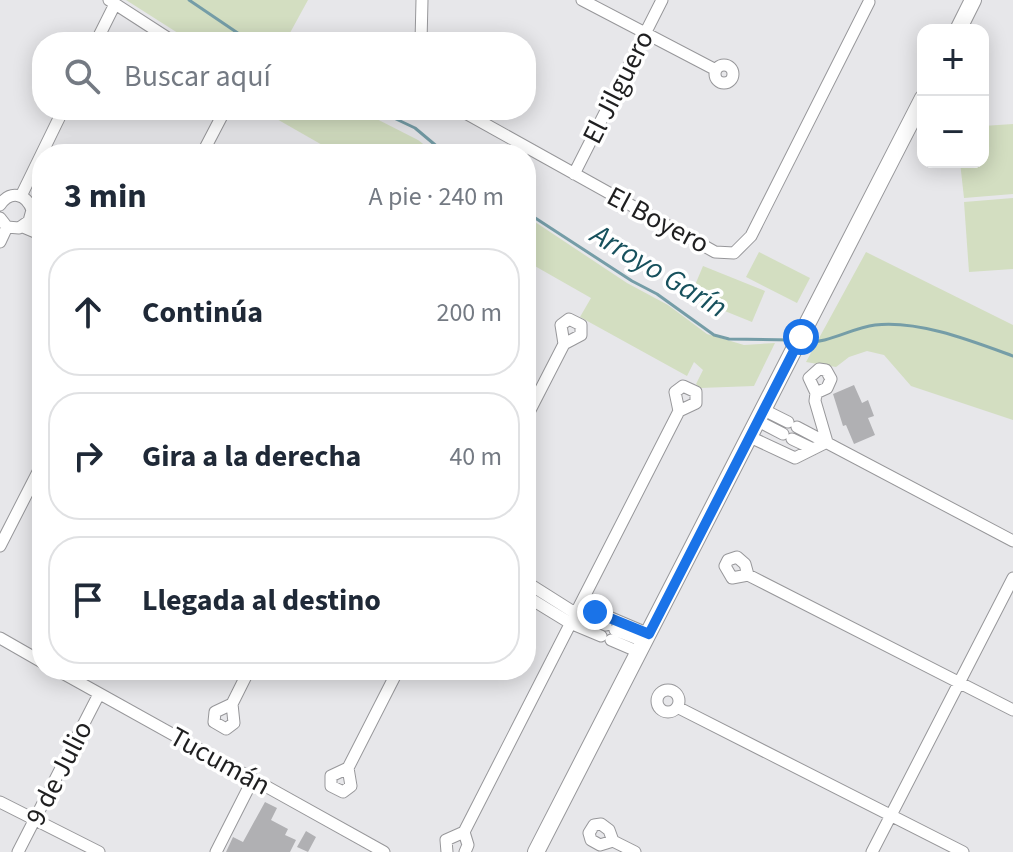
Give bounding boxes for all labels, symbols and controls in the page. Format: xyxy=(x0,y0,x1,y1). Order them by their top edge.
street label: El Jilguero xyxy=(572,23,664,151)
map controls xyxy=(917,24,989,168)
button: + xyxy=(917,24,989,96)
search box xyxy=(32,32,536,120)
icon: search xyxy=(60,54,104,98)
text: Buscar aquí xyxy=(124,55,271,98)
button: − xyxy=(917,96,989,168)
text: 3 min xyxy=(64,172,147,221)
street label: El Boyero xyxy=(600,176,716,264)
text: A pie · 240 m xyxy=(369,178,504,215)
water label: Arroyo Garín xyxy=(581,212,735,329)
icon: ahead xyxy=(66,290,110,334)
text: Continúa xyxy=(142,291,263,334)
text: 200 m xyxy=(436,294,502,331)
route start xyxy=(783,319,819,355)
icon: right xyxy=(66,434,110,478)
text: Gira a la derecha xyxy=(142,435,361,478)
text: 40 m xyxy=(449,438,502,475)
icon: arrive xyxy=(66,578,110,622)
text: Llegada al destino xyxy=(142,579,381,622)
route end xyxy=(577,594,613,630)
street label: 9 de Julio xyxy=(16,714,102,832)
street label: Tucumán xyxy=(162,717,278,805)

